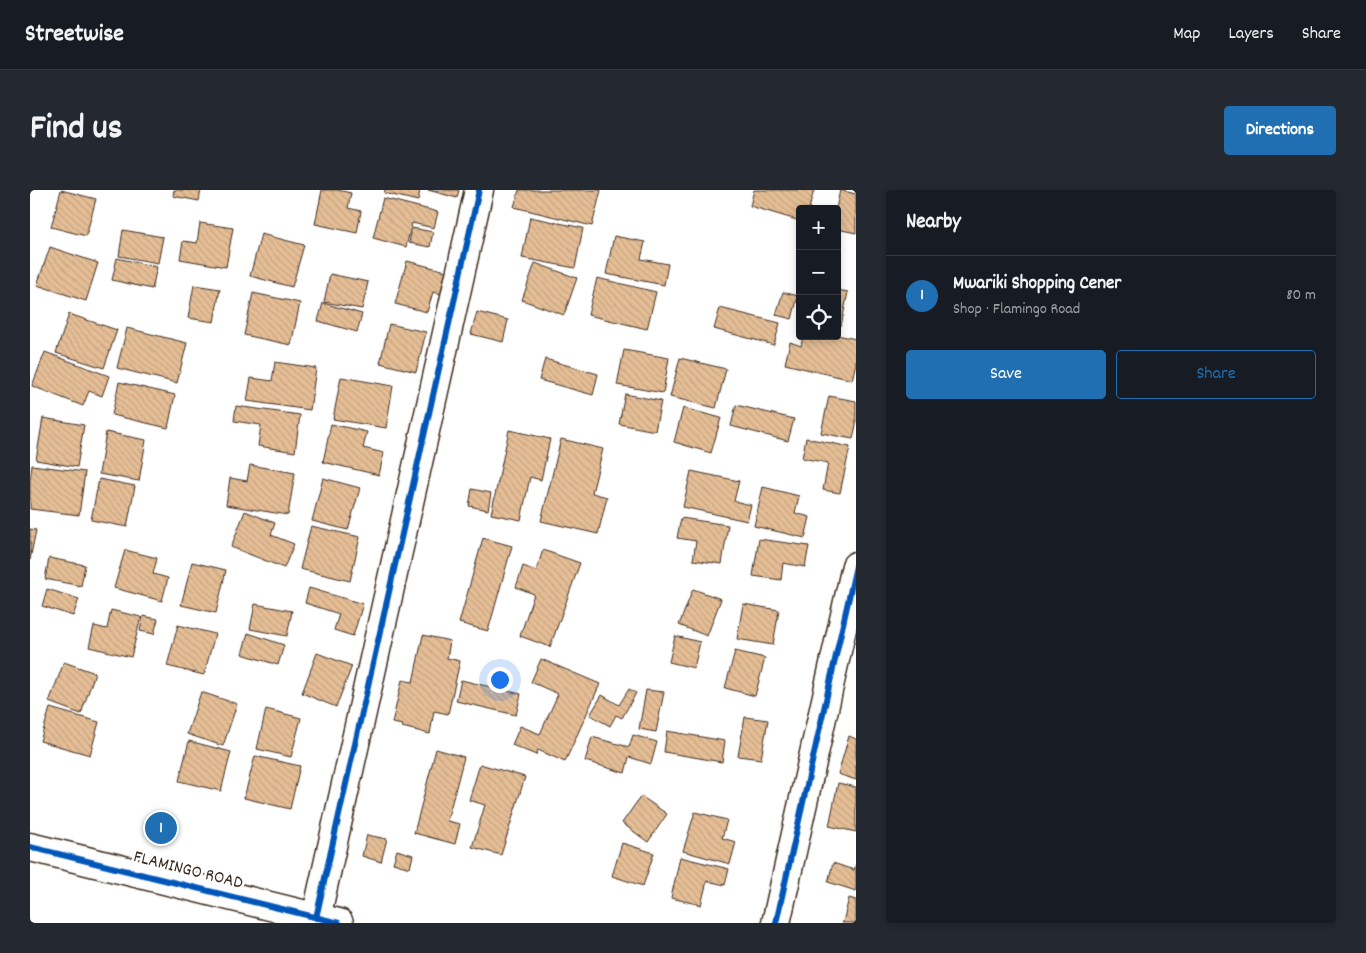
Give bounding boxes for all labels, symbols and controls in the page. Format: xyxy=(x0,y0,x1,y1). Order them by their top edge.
text: Streetwise xyxy=(25,18,124,52)
text: Map xyxy=(1173,22,1200,47)
text: Layers xyxy=(1228,22,1274,47)
text: Share xyxy=(1302,22,1341,47)
text: Find us xyxy=(30,105,122,155)
button: Directions xyxy=(1224,106,1336,155)
map controls xyxy=(796,205,841,340)
button: + xyxy=(796,205,841,250)
text: Nearby xyxy=(906,208,961,238)
button: − xyxy=(796,250,841,295)
text: Mwariki Shopping Cener xyxy=(953,271,1121,298)
text: 1 xyxy=(920,284,924,307)
text: 80 m xyxy=(1286,284,1316,307)
button: locate xyxy=(796,295,841,340)
text: Shop · Flamingo Road xyxy=(953,298,1080,321)
button: Save xyxy=(906,350,1106,399)
button: Share xyxy=(1116,350,1316,399)
your location xyxy=(487,667,513,693)
pin: 1 xyxy=(145,809,177,847)
street label: FLAMINGO ROAD xyxy=(131,845,245,897)

